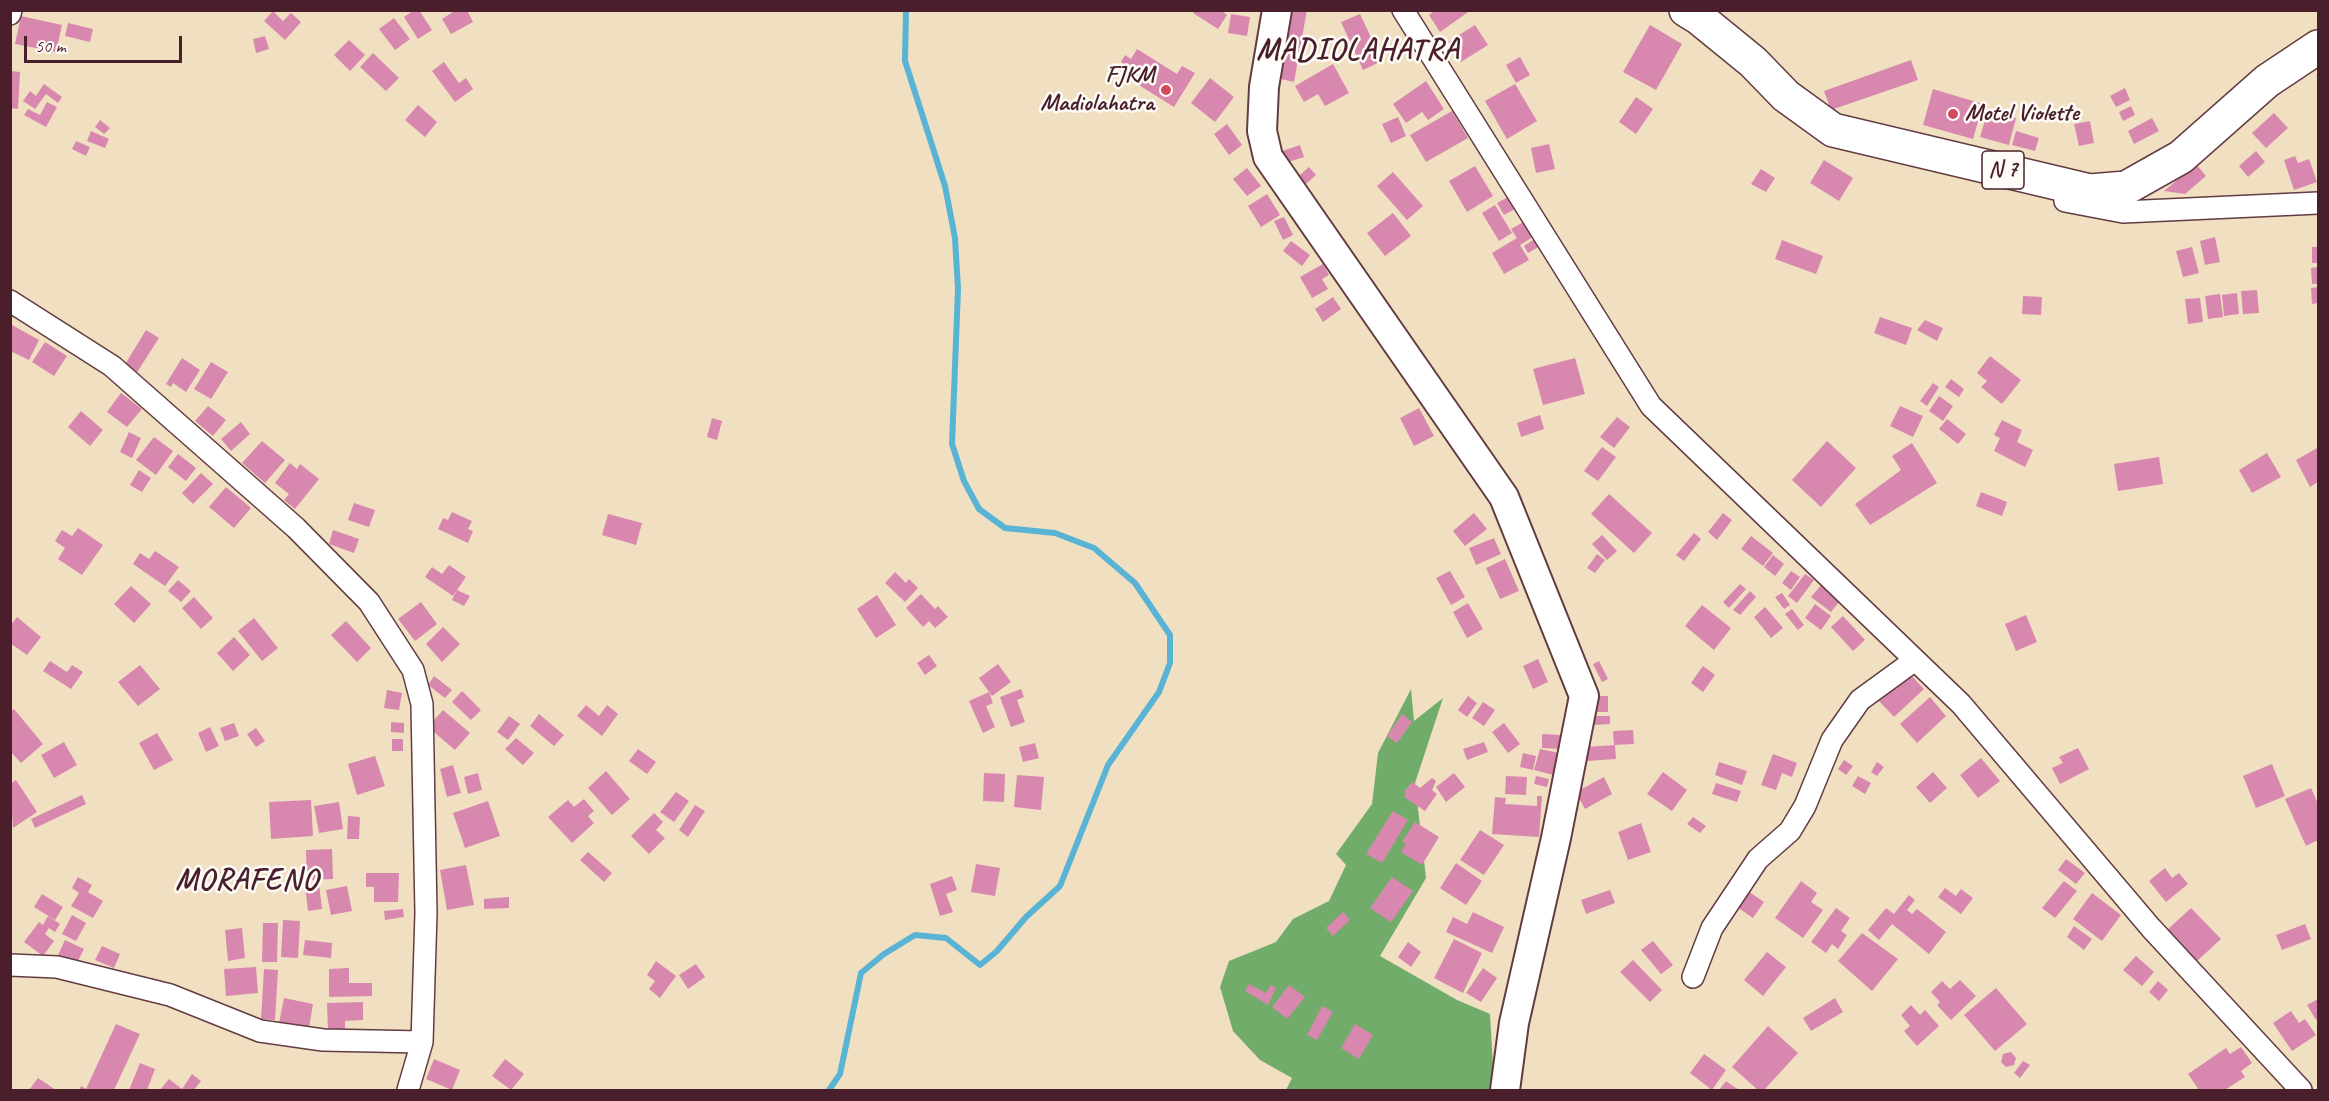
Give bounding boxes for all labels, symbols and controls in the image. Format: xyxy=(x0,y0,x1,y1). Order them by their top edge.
scale bar xyxy=(27,24,184,62)
district label: MADIOLAHATRA xyxy=(1256,33,1460,69)
text: 50 m xyxy=(35,35,66,57)
place label: FJKM Madiolahatra xyxy=(1040,62,1154,118)
marker: FJKM Madiolahatra xyxy=(1159,83,1173,97)
place label: Motel Violette xyxy=(1965,100,2079,128)
marker: Motel Violette xyxy=(1946,107,1960,121)
road number: N 7 xyxy=(1982,151,2024,189)
district label: MORAFENO xyxy=(175,863,319,899)

